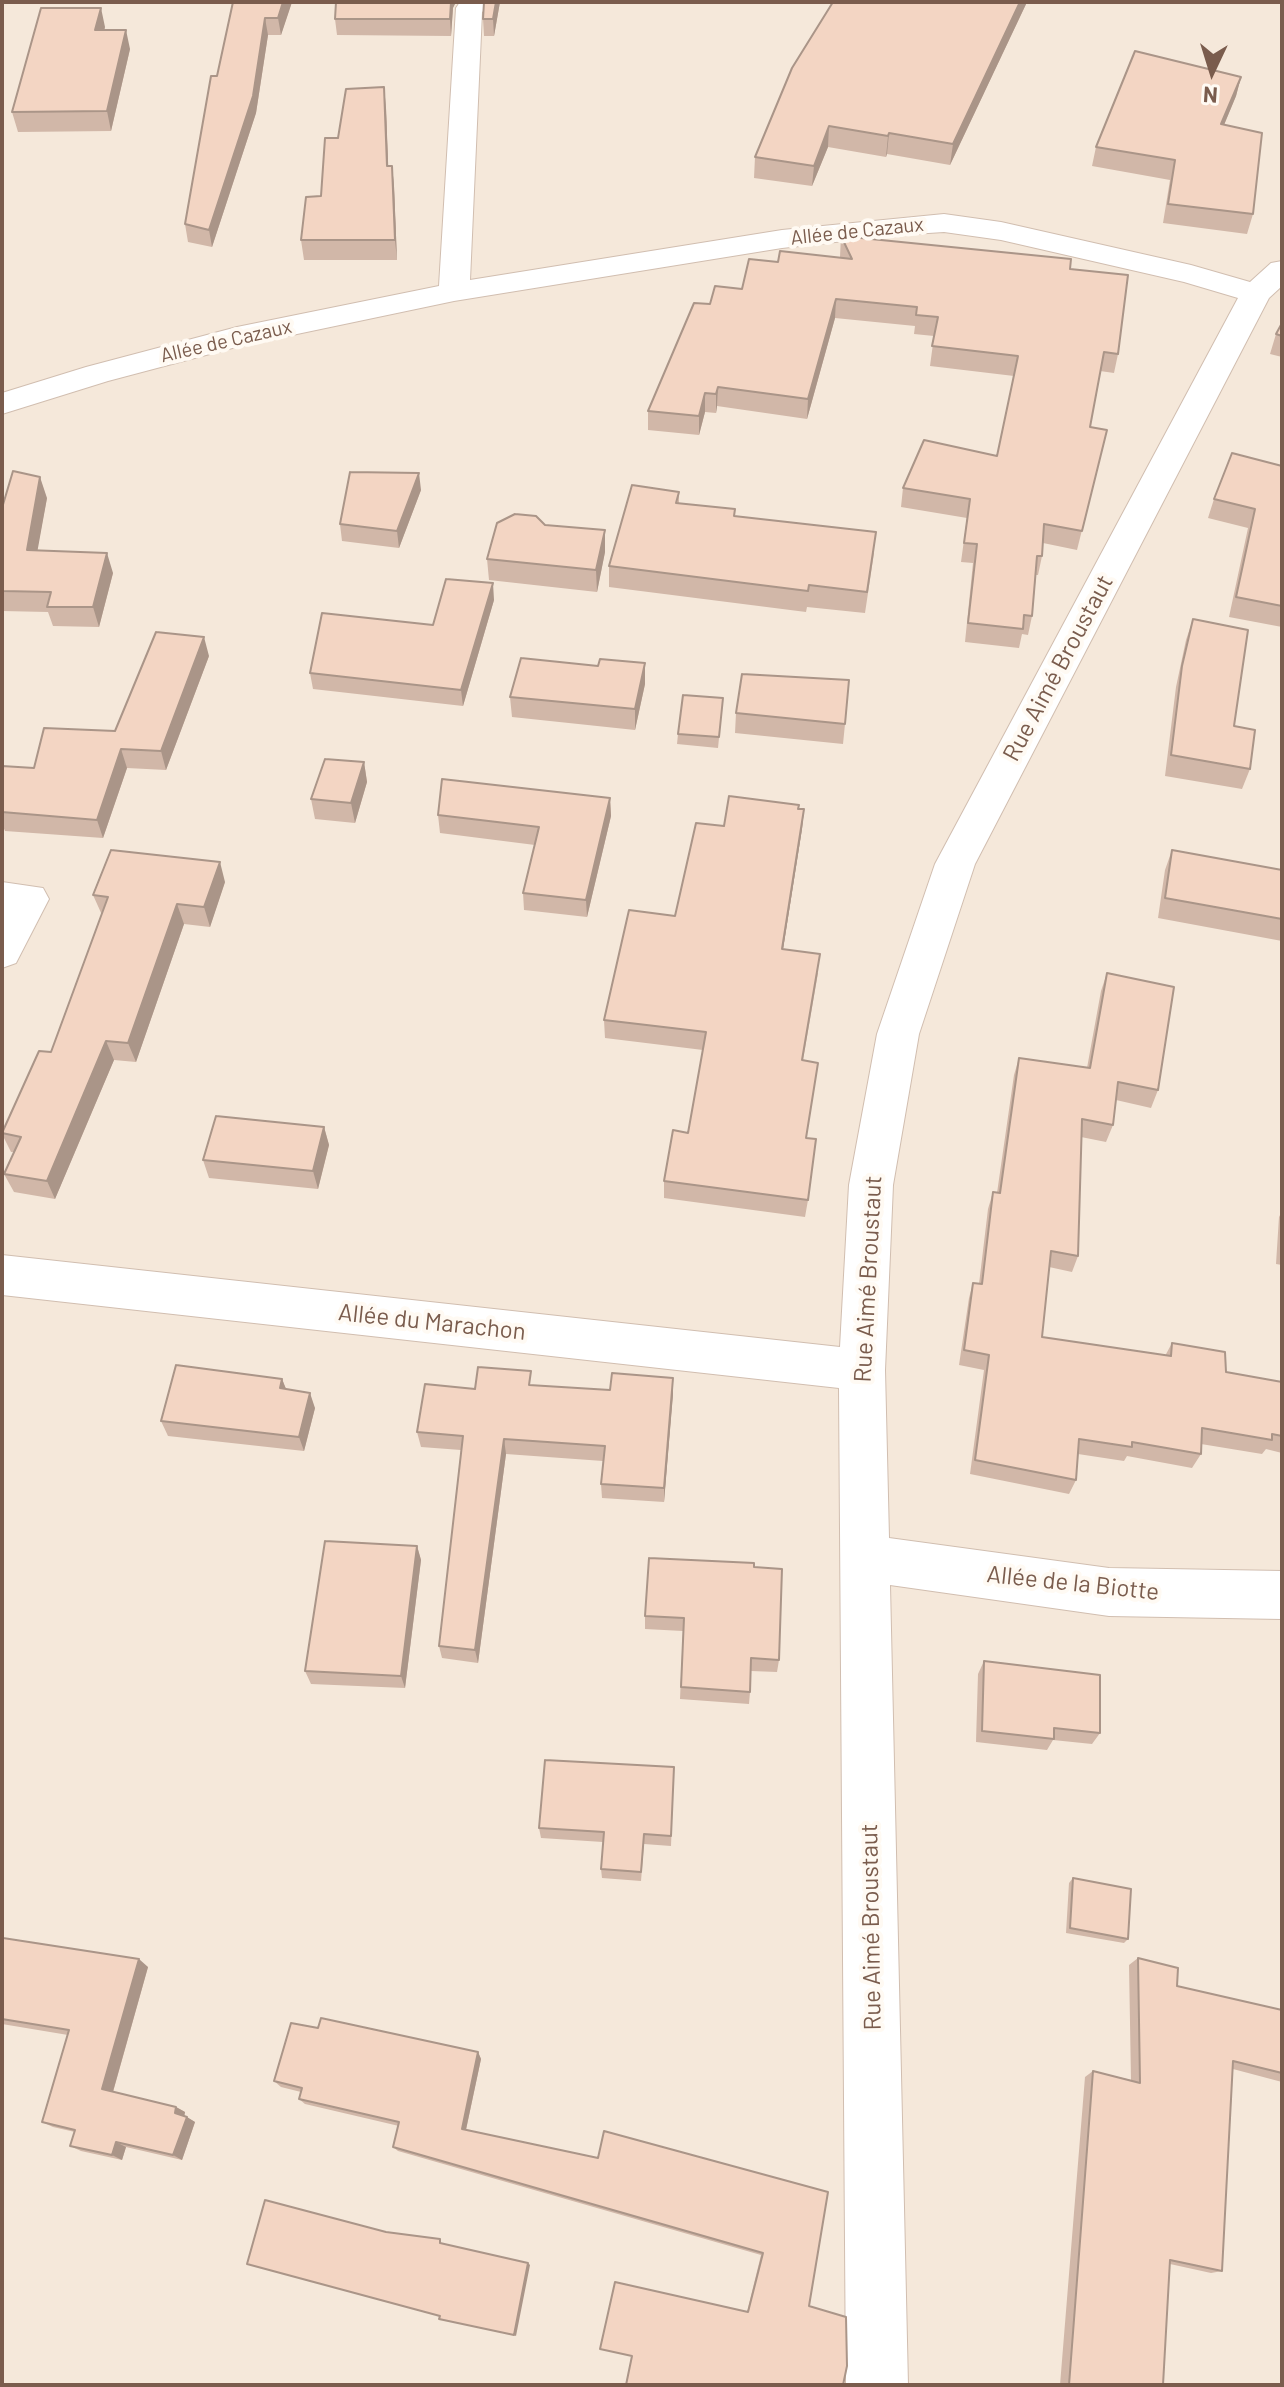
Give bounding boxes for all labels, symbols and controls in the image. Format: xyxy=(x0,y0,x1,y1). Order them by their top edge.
north arrow xyxy=(1172,32,1252,112)
text: N xyxy=(1202,82,1219,109)
street label: Allée de Cazaux xyxy=(789,212,925,250)
street label: Allée de Cazaux xyxy=(158,314,294,368)
street label: Rue Aimé Broustaut xyxy=(997,570,1119,766)
street label: Rue Aimé Broustaut xyxy=(848,1175,888,1383)
street label: Allée du Marachon xyxy=(337,1298,527,1346)
street label: Allée de la Biotte xyxy=(985,1560,1161,1606)
street label: Rue Aimé Broustaut xyxy=(855,1823,887,2031)

